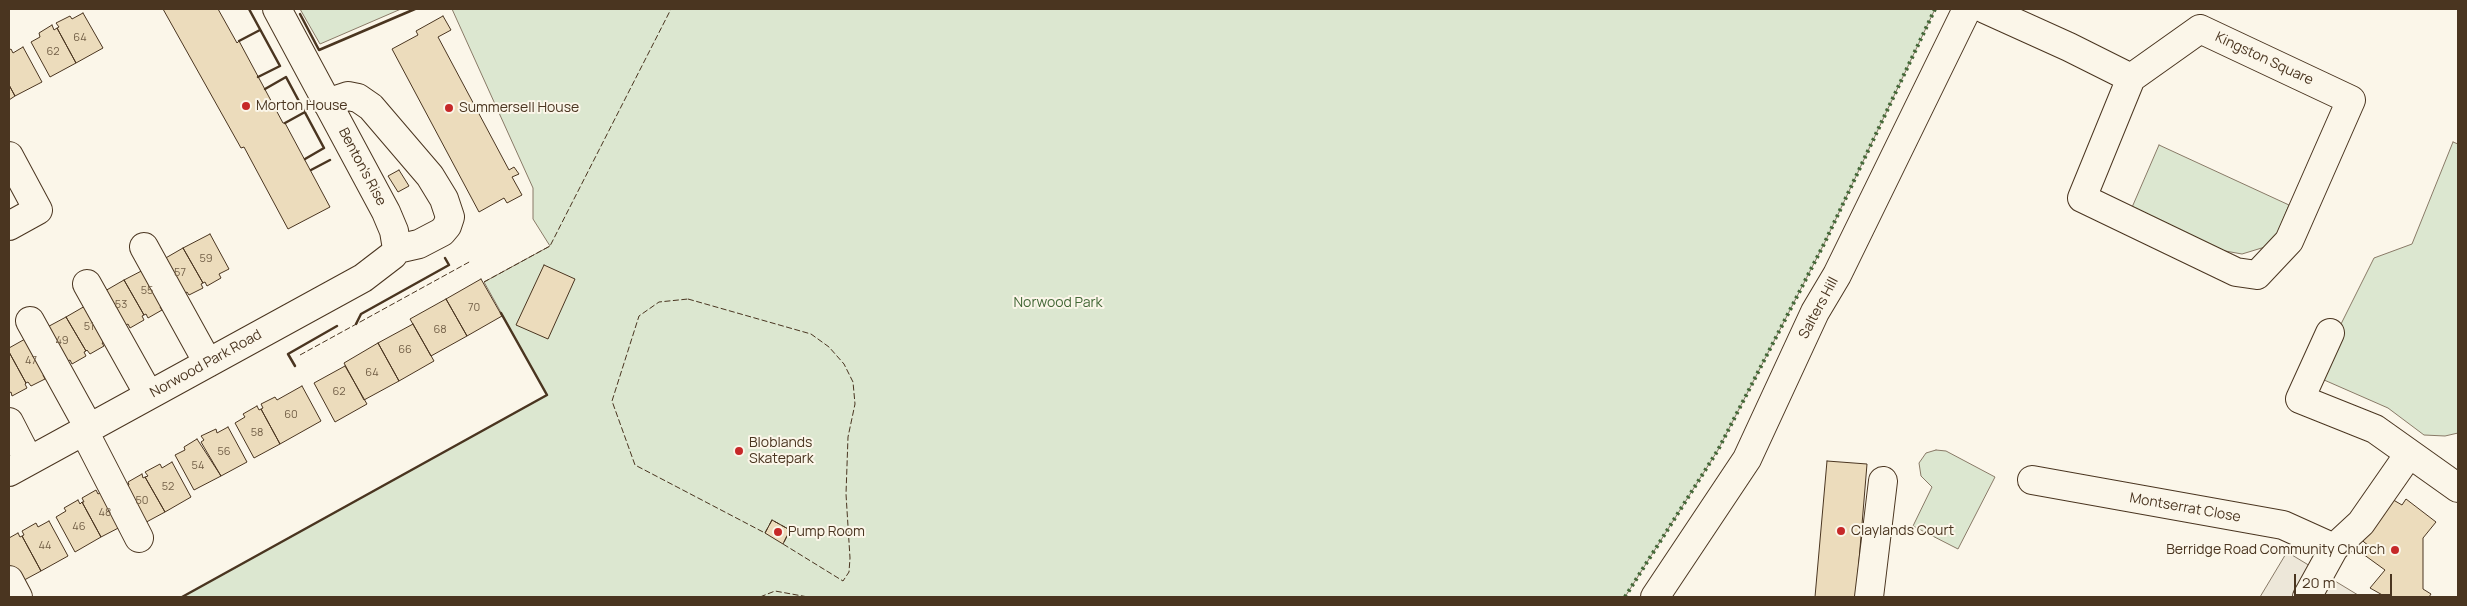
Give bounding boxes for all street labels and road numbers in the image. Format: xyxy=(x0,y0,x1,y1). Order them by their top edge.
street label: Kingston Square xyxy=(2212,29,2316,89)
street label: Benton's Rise xyxy=(334,125,390,209)
street label: Salters Hill xyxy=(1796,274,1842,342)
street label: Norwood Park Road xyxy=(147,326,265,402)
street label: Montserrat Close xyxy=(2128,490,2242,526)

